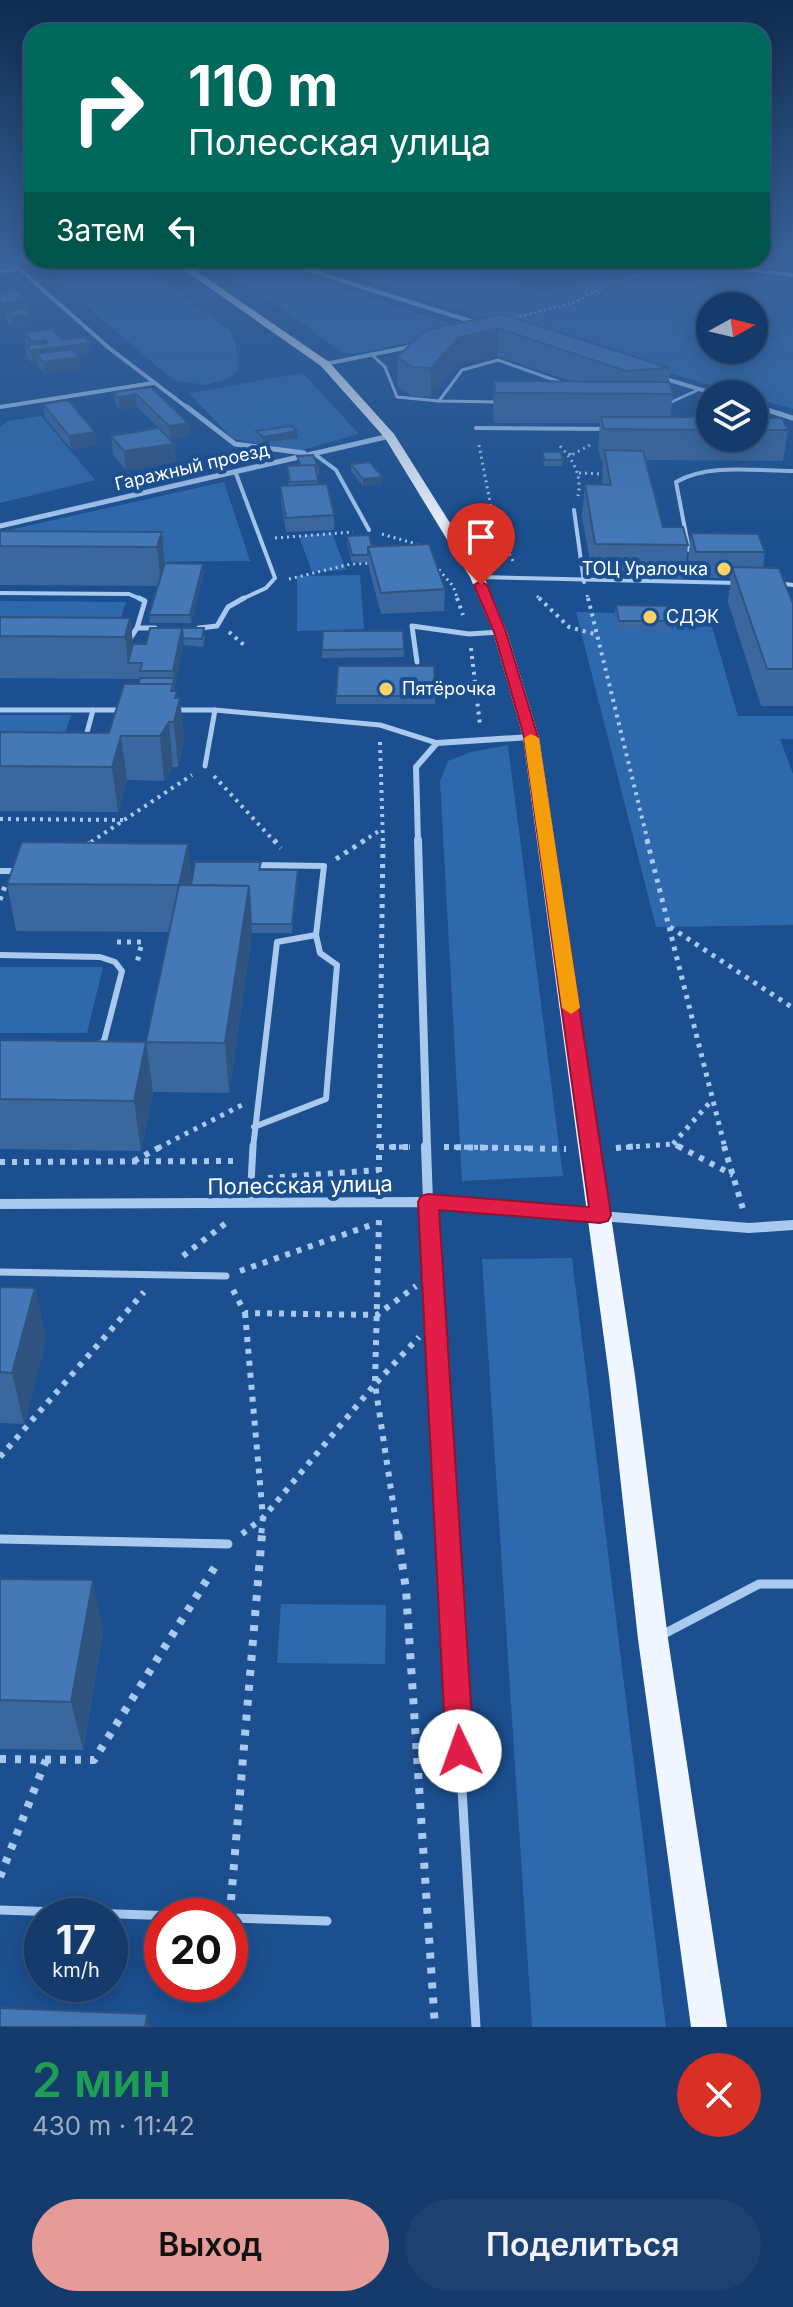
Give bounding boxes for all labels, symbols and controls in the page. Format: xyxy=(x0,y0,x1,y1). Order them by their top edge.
text: 110 m xyxy=(188,52,338,120)
icon: right xyxy=(56,56,160,160)
text: Полесская улица xyxy=(188,120,491,164)
icon: left xyxy=(161,208,205,252)
text: Затем xyxy=(56,212,145,248)
north arrow xyxy=(696,292,768,364)
map controls xyxy=(696,292,768,452)
button: layers xyxy=(696,380,768,452)
street label: Гаражный проезд xyxy=(113,439,271,494)
pin xyxy=(447,503,515,585)
icon: arrive xyxy=(459,515,503,559)
place label: ТОЦ Уралочка xyxy=(582,558,708,579)
marker: ТОЦ Уралочка xyxy=(715,560,733,578)
place label: СДЭК xyxy=(666,606,719,627)
marker: СДЭК xyxy=(641,608,659,626)
place label: Пятёрочка xyxy=(402,678,496,699)
marker: Пятёрочка xyxy=(377,680,395,698)
street label: Полесская улица xyxy=(207,1170,393,1200)
position arrow xyxy=(418,1709,502,1793)
speed limit sign: 20 xyxy=(144,1898,248,2002)
text: 17 xyxy=(56,1915,96,1964)
text: km/h xyxy=(52,1958,100,1982)
text: 2 мин xyxy=(32,2050,171,2109)
button: close xyxy=(677,2053,761,2137)
text: 430 m · 11:42 xyxy=(32,2110,195,2141)
button: Выход xyxy=(32,2199,389,2291)
button: Поделиться xyxy=(405,2199,761,2291)

